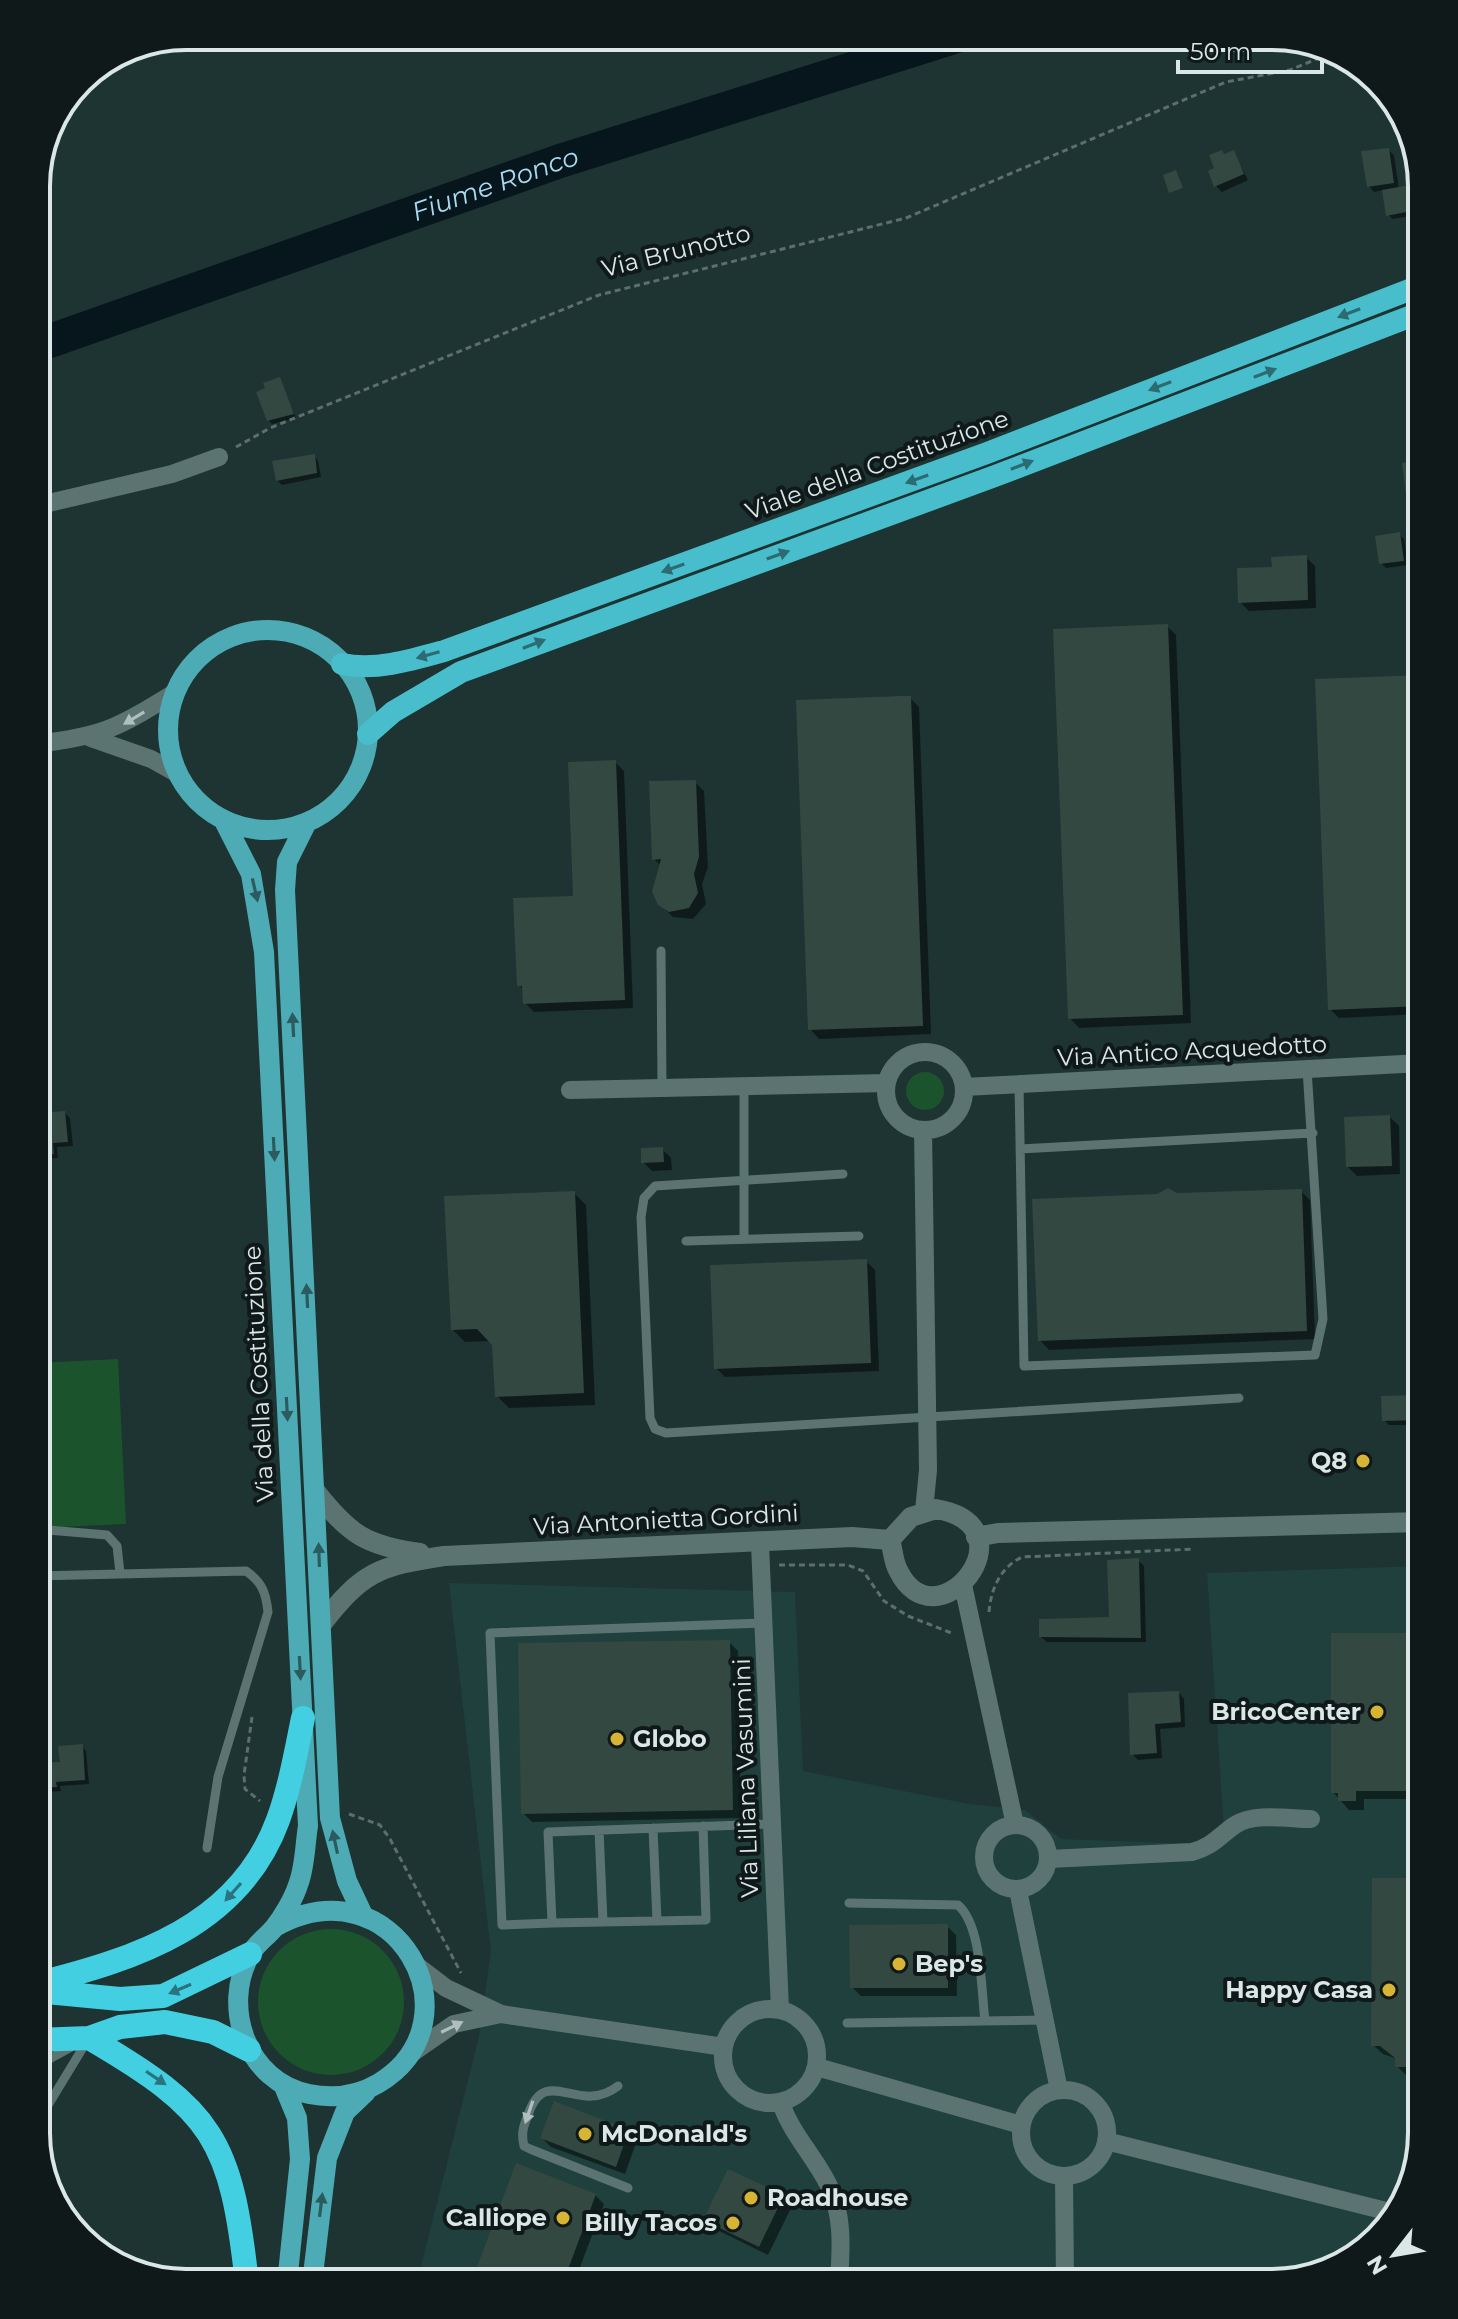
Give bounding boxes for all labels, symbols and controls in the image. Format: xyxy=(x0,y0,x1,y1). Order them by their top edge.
scale bar xyxy=(1178,24,1322,74)
text: 50 m xyxy=(1190,37,1251,66)
water label: Fiume Ronco xyxy=(407,140,582,228)
street label: Via Brunotto xyxy=(599,218,753,283)
one-way arrow xyxy=(1337,307,1361,320)
one-way arrow xyxy=(1253,366,1277,379)
one-way arrow xyxy=(1148,380,1172,393)
street label: Viale della Costituzione xyxy=(741,403,1012,526)
one-way arrow xyxy=(1010,458,1034,471)
one-way arrow xyxy=(905,473,929,486)
one-way arrow xyxy=(766,548,790,561)
one-way arrow xyxy=(661,562,685,575)
one-way arrow xyxy=(522,637,546,650)
one-way arrow xyxy=(416,650,441,662)
one-way arrow xyxy=(123,711,145,725)
one-way arrow xyxy=(249,878,261,903)
one-way arrow xyxy=(286,1012,299,1037)
street label: Via Antico Acquedotto xyxy=(1056,1029,1327,1072)
one-way arrow xyxy=(268,1137,281,1162)
street label: Via della Costituzione xyxy=(237,1245,280,1503)
one-way arrow xyxy=(300,1282,313,1308)
one-way arrow xyxy=(281,1397,294,1422)
place label: Q8 xyxy=(1311,1446,1347,1475)
marker: Q8 xyxy=(1354,1452,1372,1470)
street label: Via Antonietta Gordini xyxy=(533,1498,799,1541)
one-way arrow xyxy=(312,1542,325,1567)
one-way arrow xyxy=(294,1656,307,1681)
street label: Via Liliana Vasumini xyxy=(727,1658,764,1898)
place label: BricoCenter xyxy=(1211,1697,1361,1726)
marker: BricoCenter xyxy=(1368,1703,1386,1721)
place label: Globo xyxy=(633,1724,707,1753)
marker: Globo xyxy=(608,1730,626,1748)
one-way arrow xyxy=(328,1830,341,1855)
one-way arrow xyxy=(224,1882,242,1901)
place label: Bep's xyxy=(915,1949,983,1978)
marker: Bep's xyxy=(890,1955,908,1973)
place label: Happy Casa xyxy=(1225,1975,1373,2004)
marker: Happy Casa xyxy=(1380,1981,1398,1999)
one-way arrow xyxy=(168,1982,192,1995)
one-way arrow xyxy=(440,2020,463,2034)
one-way arrow xyxy=(145,2071,166,2086)
one-way arrow xyxy=(522,2100,534,2124)
place label: McDonald's xyxy=(601,2119,747,2148)
marker: McDonald's xyxy=(576,2125,594,2143)
place label: Roadhouse xyxy=(767,2183,908,2212)
marker: Roadhouse xyxy=(742,2189,760,2207)
one-way arrow xyxy=(315,2192,328,2217)
place label: Calliope xyxy=(446,2203,547,2232)
place label: Billy Tacos xyxy=(584,2208,717,2237)
marker: Calliope xyxy=(554,2209,572,2227)
marker: Billy Tacos xyxy=(724,2214,742,2232)
north arrow xyxy=(1354,2215,1434,2295)
text: N xyxy=(1361,2250,1393,2280)

